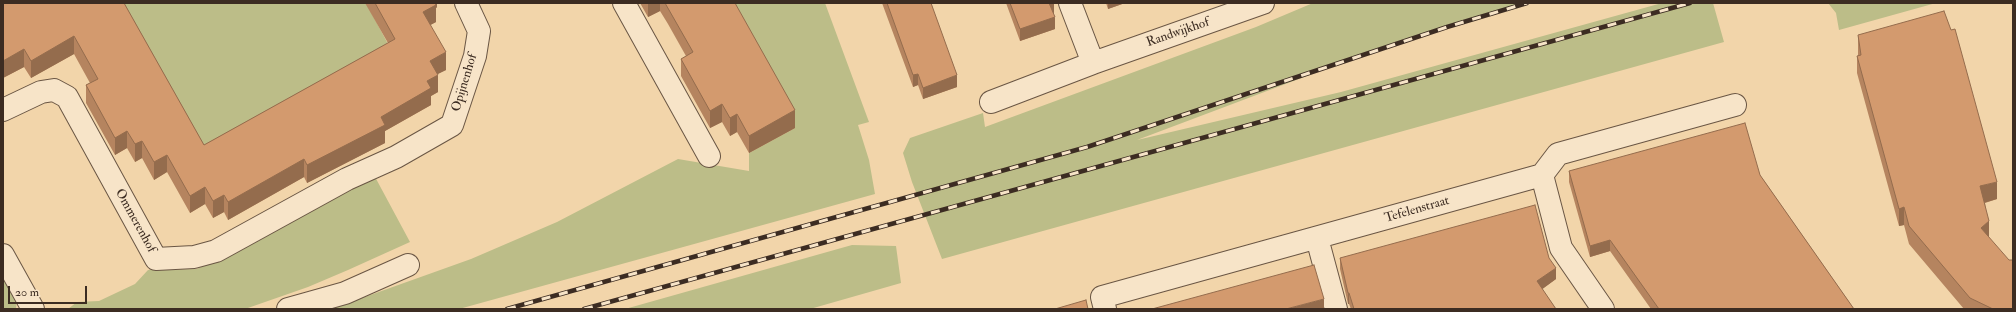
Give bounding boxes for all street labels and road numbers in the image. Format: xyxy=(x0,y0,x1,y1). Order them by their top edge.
street label: Randwijkhof xyxy=(1144,15,1212,51)
street label: Opijnenhof xyxy=(449,52,481,114)
street label: Ommerenhof xyxy=(111,186,159,256)
street label: Tefelenstraat xyxy=(1383,193,1451,227)

